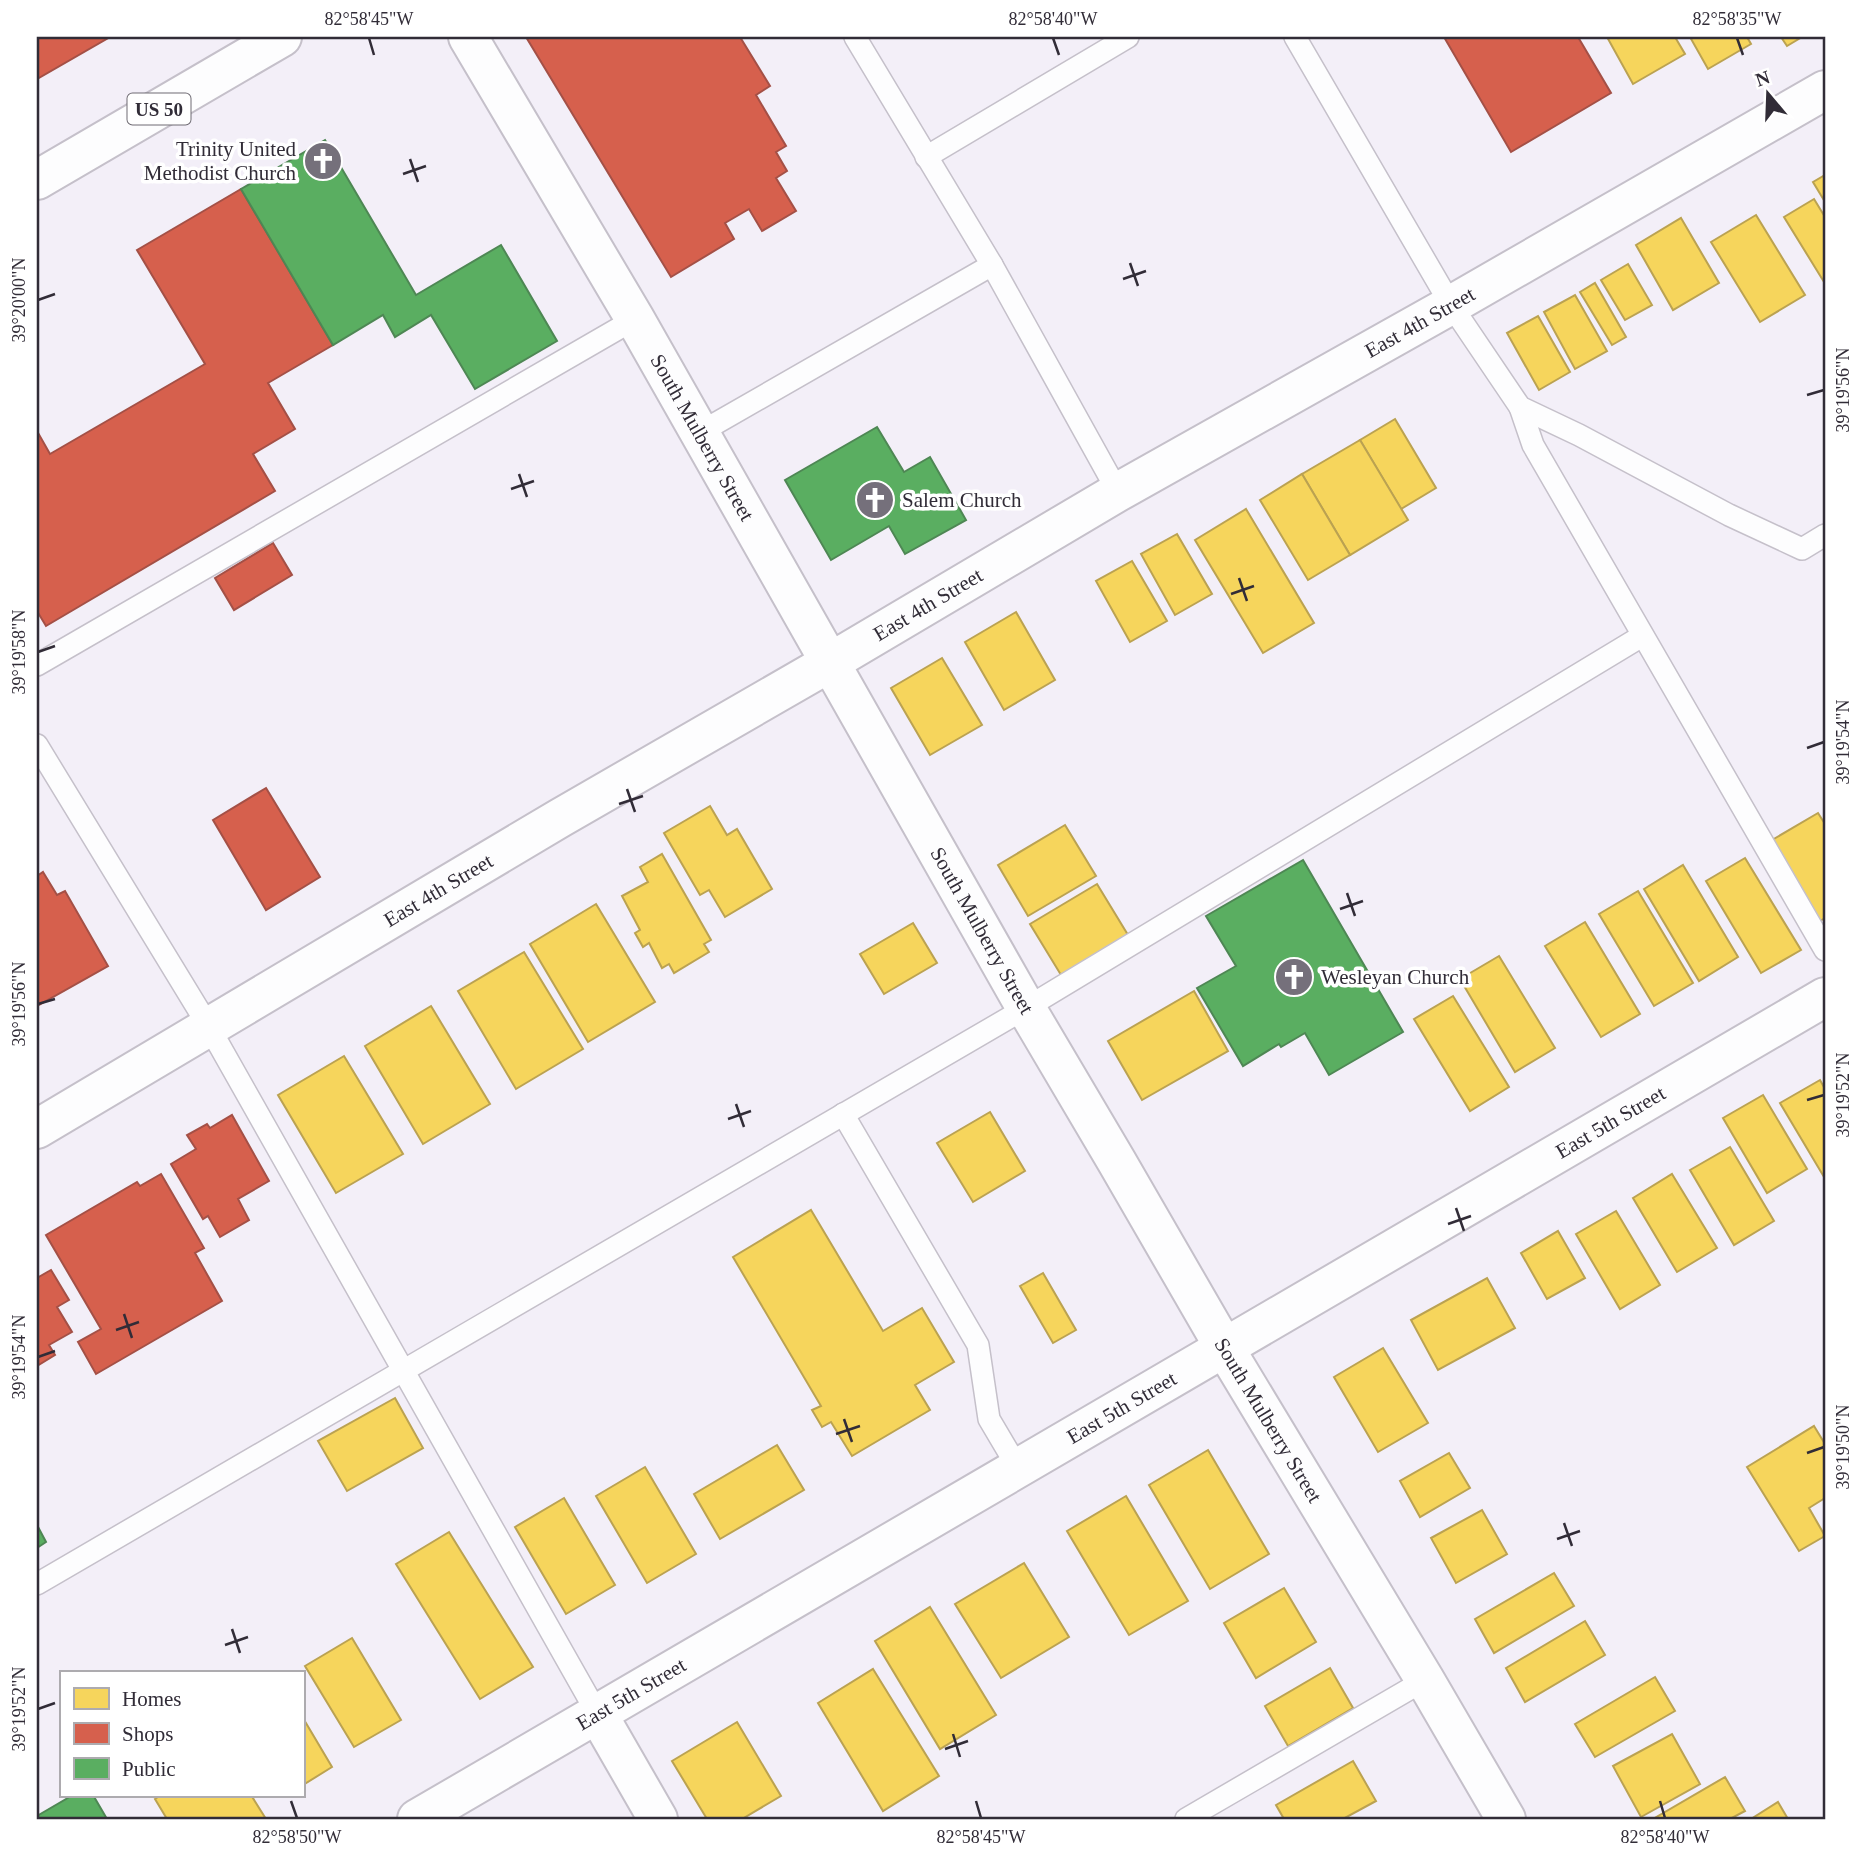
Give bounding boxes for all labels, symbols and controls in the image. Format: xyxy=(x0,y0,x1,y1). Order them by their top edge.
text: 82°58'45"W xyxy=(325,9,413,29)
text: 82°58'40"W xyxy=(1009,9,1097,29)
text: 82°58'35"W xyxy=(1693,9,1781,29)
north arrow xyxy=(1732,60,1802,130)
text: N xyxy=(1753,66,1773,91)
road number: US 50 xyxy=(128,94,190,124)
place label: Trinity United Methodist Church xyxy=(144,137,296,185)
church icon: Trinity United Methodist Church xyxy=(302,140,344,182)
text: 39°20'00"N xyxy=(9,258,29,342)
street label: East 4th Street xyxy=(1361,282,1479,363)
text: 39°19'56"N xyxy=(1833,348,1853,432)
street label: South Mulberry Street xyxy=(645,350,759,525)
church icon: Salem Church xyxy=(854,479,896,521)
place label: Salem Church xyxy=(902,488,1022,512)
street label: East 4th Street xyxy=(869,563,987,646)
text: 39°19'58"N xyxy=(9,610,29,694)
text: 39°19'54"N xyxy=(1833,700,1853,784)
street label: South Mulberry Street xyxy=(925,843,1039,1019)
street label: East 4th Street xyxy=(380,849,497,932)
church icon: Wesleyan Church xyxy=(1273,956,1315,998)
text: 39°19'56"N xyxy=(9,962,29,1046)
place label: Wesleyan Church xyxy=(1321,965,1470,989)
text: 39°19'52"N xyxy=(1833,1053,1853,1137)
street label: East 5th Street xyxy=(1552,1081,1670,1163)
text: 39°19'54"N xyxy=(9,1315,29,1399)
street label: South Mulberry Street xyxy=(1209,1334,1327,1507)
street label: East 5th Street xyxy=(1063,1366,1181,1449)
text: 39°19'50"N xyxy=(1833,1405,1853,1489)
street label: East 5th Street xyxy=(572,1653,690,1735)
text: 39°19'52"N xyxy=(9,1667,29,1751)
legend xyxy=(60,1671,304,1797)
text: Homes xyxy=(122,1687,182,1711)
text: Shops xyxy=(122,1722,173,1746)
text: Public xyxy=(122,1757,176,1781)
text: 82°58'50"W xyxy=(253,1827,341,1847)
text: 82°58'45"W xyxy=(937,1827,1025,1847)
text: 82°58'40"W xyxy=(1621,1827,1709,1847)

